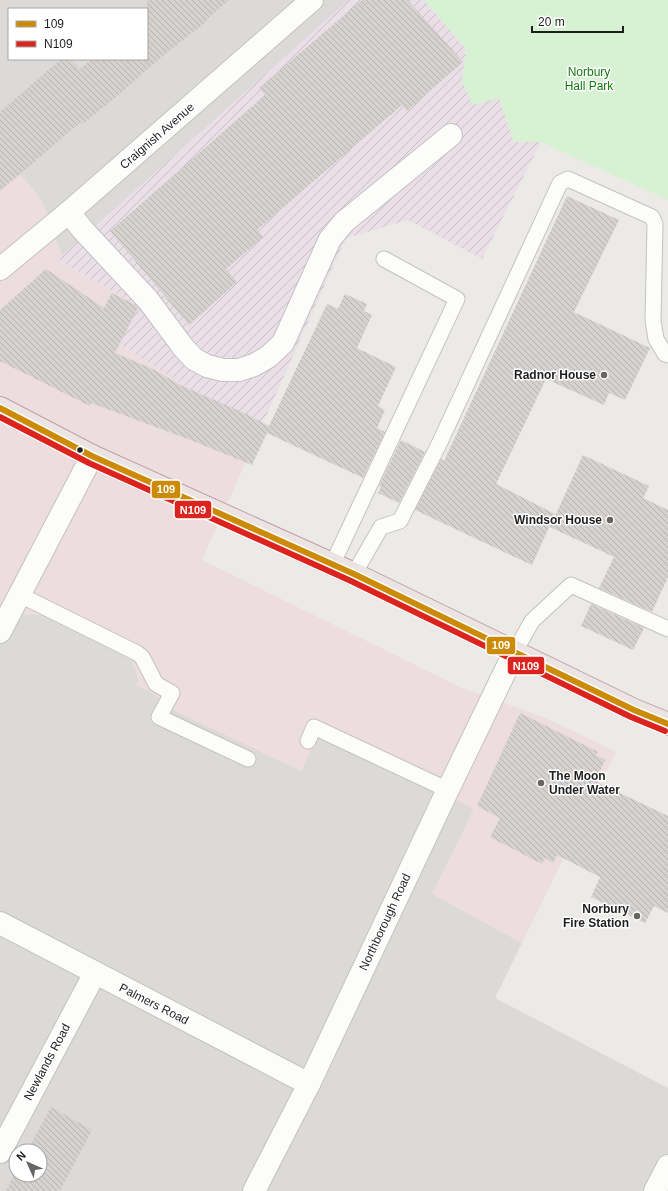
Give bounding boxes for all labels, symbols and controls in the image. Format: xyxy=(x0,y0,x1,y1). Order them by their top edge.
legend xyxy=(8,8,148,60)
scale bar xyxy=(532,8,623,34)
text: 20 m xyxy=(538,15,565,29)
text: 109 xyxy=(44,17,64,31)
text: N109 xyxy=(44,37,73,51)
park label: Norbury Hall Park xyxy=(565,65,614,93)
street label: Craignish Avenue xyxy=(117,100,197,172)
place label: Radnor House xyxy=(514,368,596,382)
marker: Radnor House xyxy=(599,370,609,380)
unlabelled marker xyxy=(75,445,85,455)
line badge: 109 xyxy=(151,480,181,499)
text: 109 xyxy=(157,483,175,495)
line badge: N109 xyxy=(174,500,212,519)
text: N109 xyxy=(180,504,206,516)
place label: Windsor House xyxy=(514,513,602,527)
marker: Windsor House xyxy=(605,515,615,525)
line badge: 109 xyxy=(486,636,516,655)
text: 109 xyxy=(492,639,510,651)
line badge: N109 xyxy=(507,656,545,675)
text: N109 xyxy=(513,660,539,672)
place label: The Moon Under Water xyxy=(549,769,620,797)
marker: The Moon Under Water xyxy=(536,778,546,788)
street label: Northborough Road xyxy=(356,871,414,973)
place label: Norbury Fire Station xyxy=(563,902,629,930)
marker: Norbury Fire Station xyxy=(632,911,642,921)
street label: Palmers Road xyxy=(117,981,191,1027)
street label: Newlands Road xyxy=(21,1021,73,1103)
north arrow xyxy=(8,1143,48,1183)
text: N xyxy=(14,1149,28,1163)

